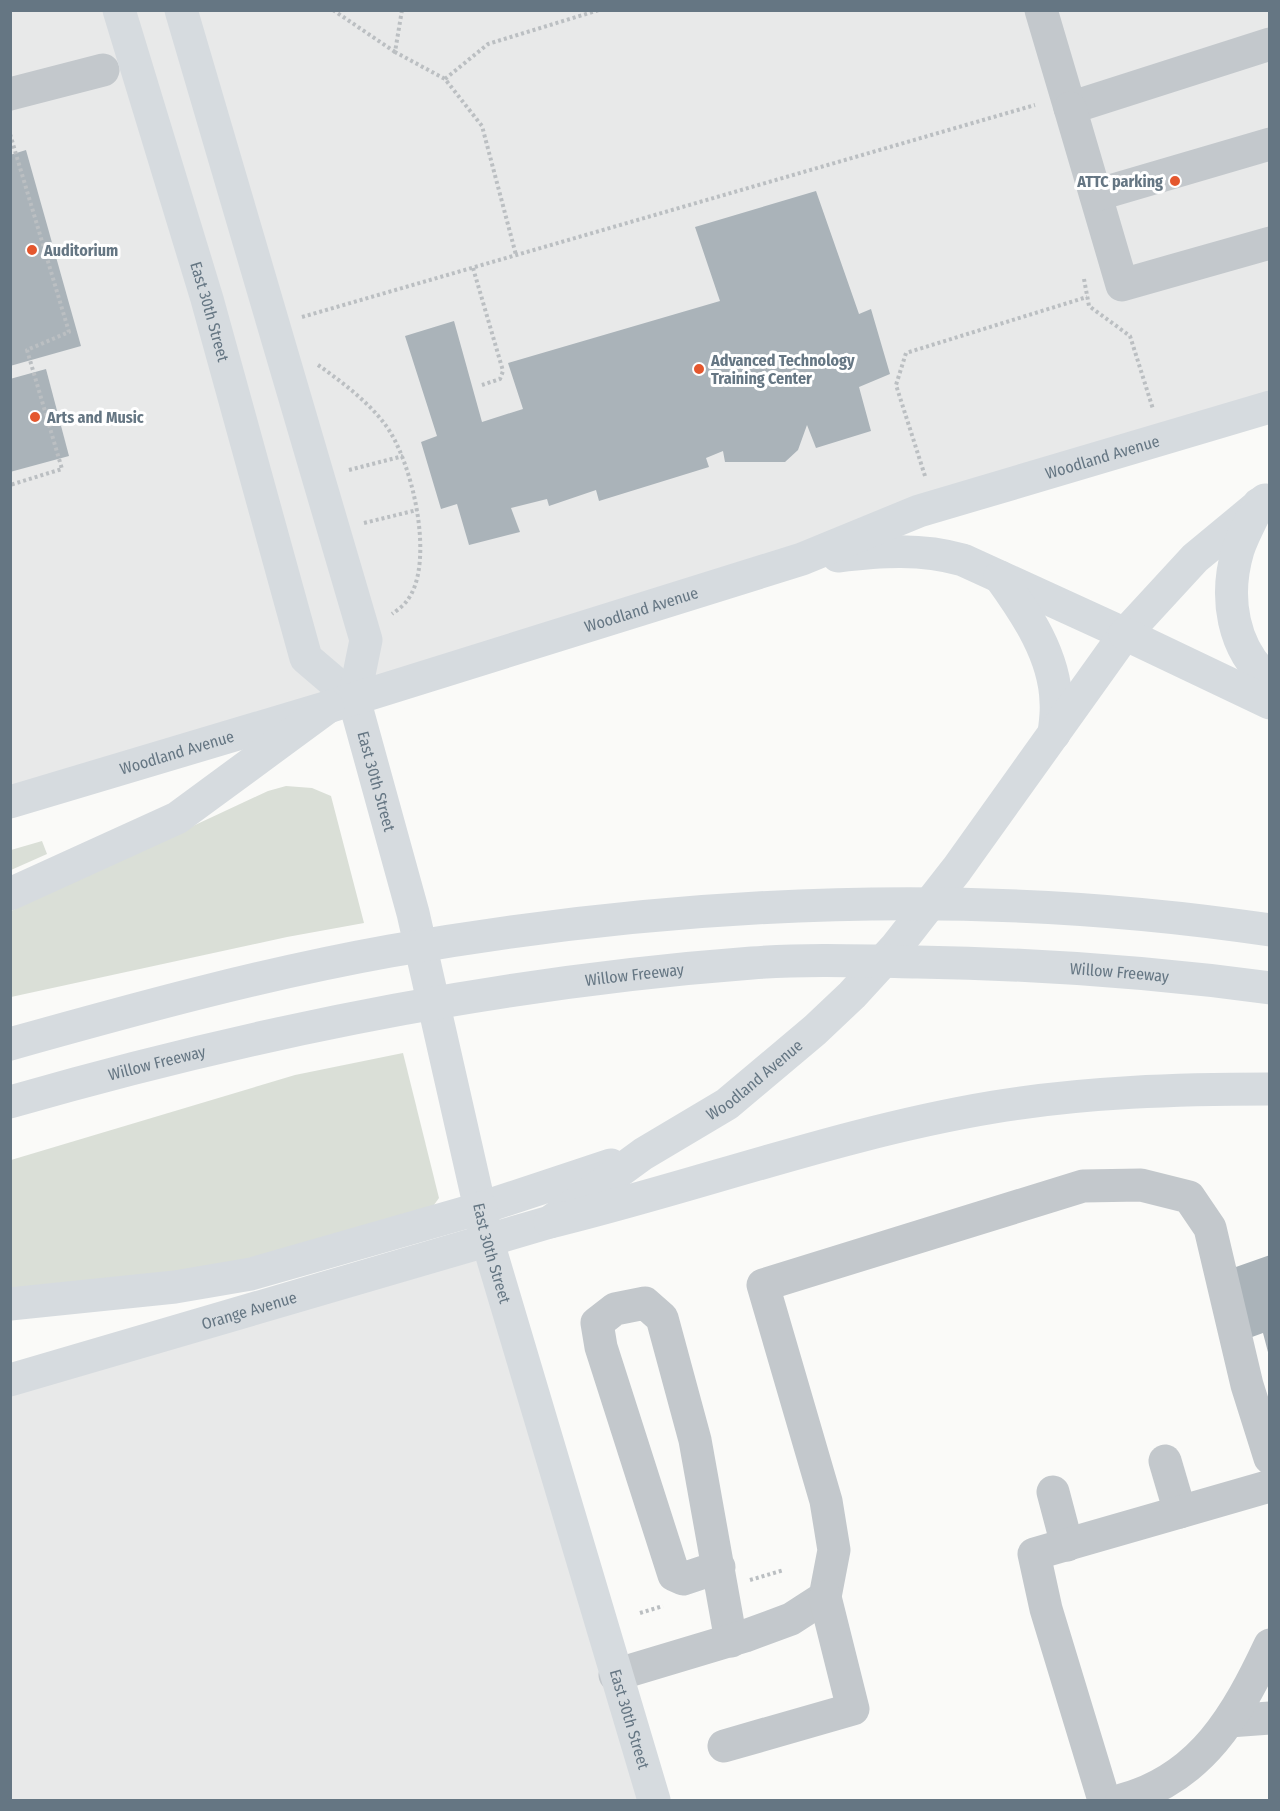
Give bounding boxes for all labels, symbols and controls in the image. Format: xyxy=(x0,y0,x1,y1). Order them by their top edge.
place label: ATTC parking xyxy=(1076,172,1163,191)
marker: ATTC parking xyxy=(1168,174,1182,188)
place label: Auditorium xyxy=(43,241,118,260)
marker: Auditorium xyxy=(25,243,39,257)
street label: East 30th Street xyxy=(186,259,233,365)
place label: Advanced Technology Training Center xyxy=(710,351,855,388)
marker: Advanced Technology Training Center xyxy=(692,362,706,376)
place label: Arts and Music xyxy=(46,408,144,427)
marker: Arts and Music xyxy=(28,410,42,424)
street label: Woodland Avenue xyxy=(1043,431,1162,483)
street label: Woodland Avenue xyxy=(582,583,701,636)
street label: Woodland Avenue xyxy=(118,727,236,779)
street label: East 30th Street xyxy=(353,729,399,834)
street label: Willow Freeway xyxy=(1069,959,1171,986)
street label: Willow Freeway xyxy=(584,960,686,990)
street label: Woodland Avenue xyxy=(703,1036,807,1124)
street label: Willow Freeway xyxy=(106,1042,208,1084)
street label: East 30th Street xyxy=(469,1201,515,1306)
street label: Orange Avenue xyxy=(199,1288,299,1334)
street label: East 30th Street xyxy=(606,1667,653,1772)

